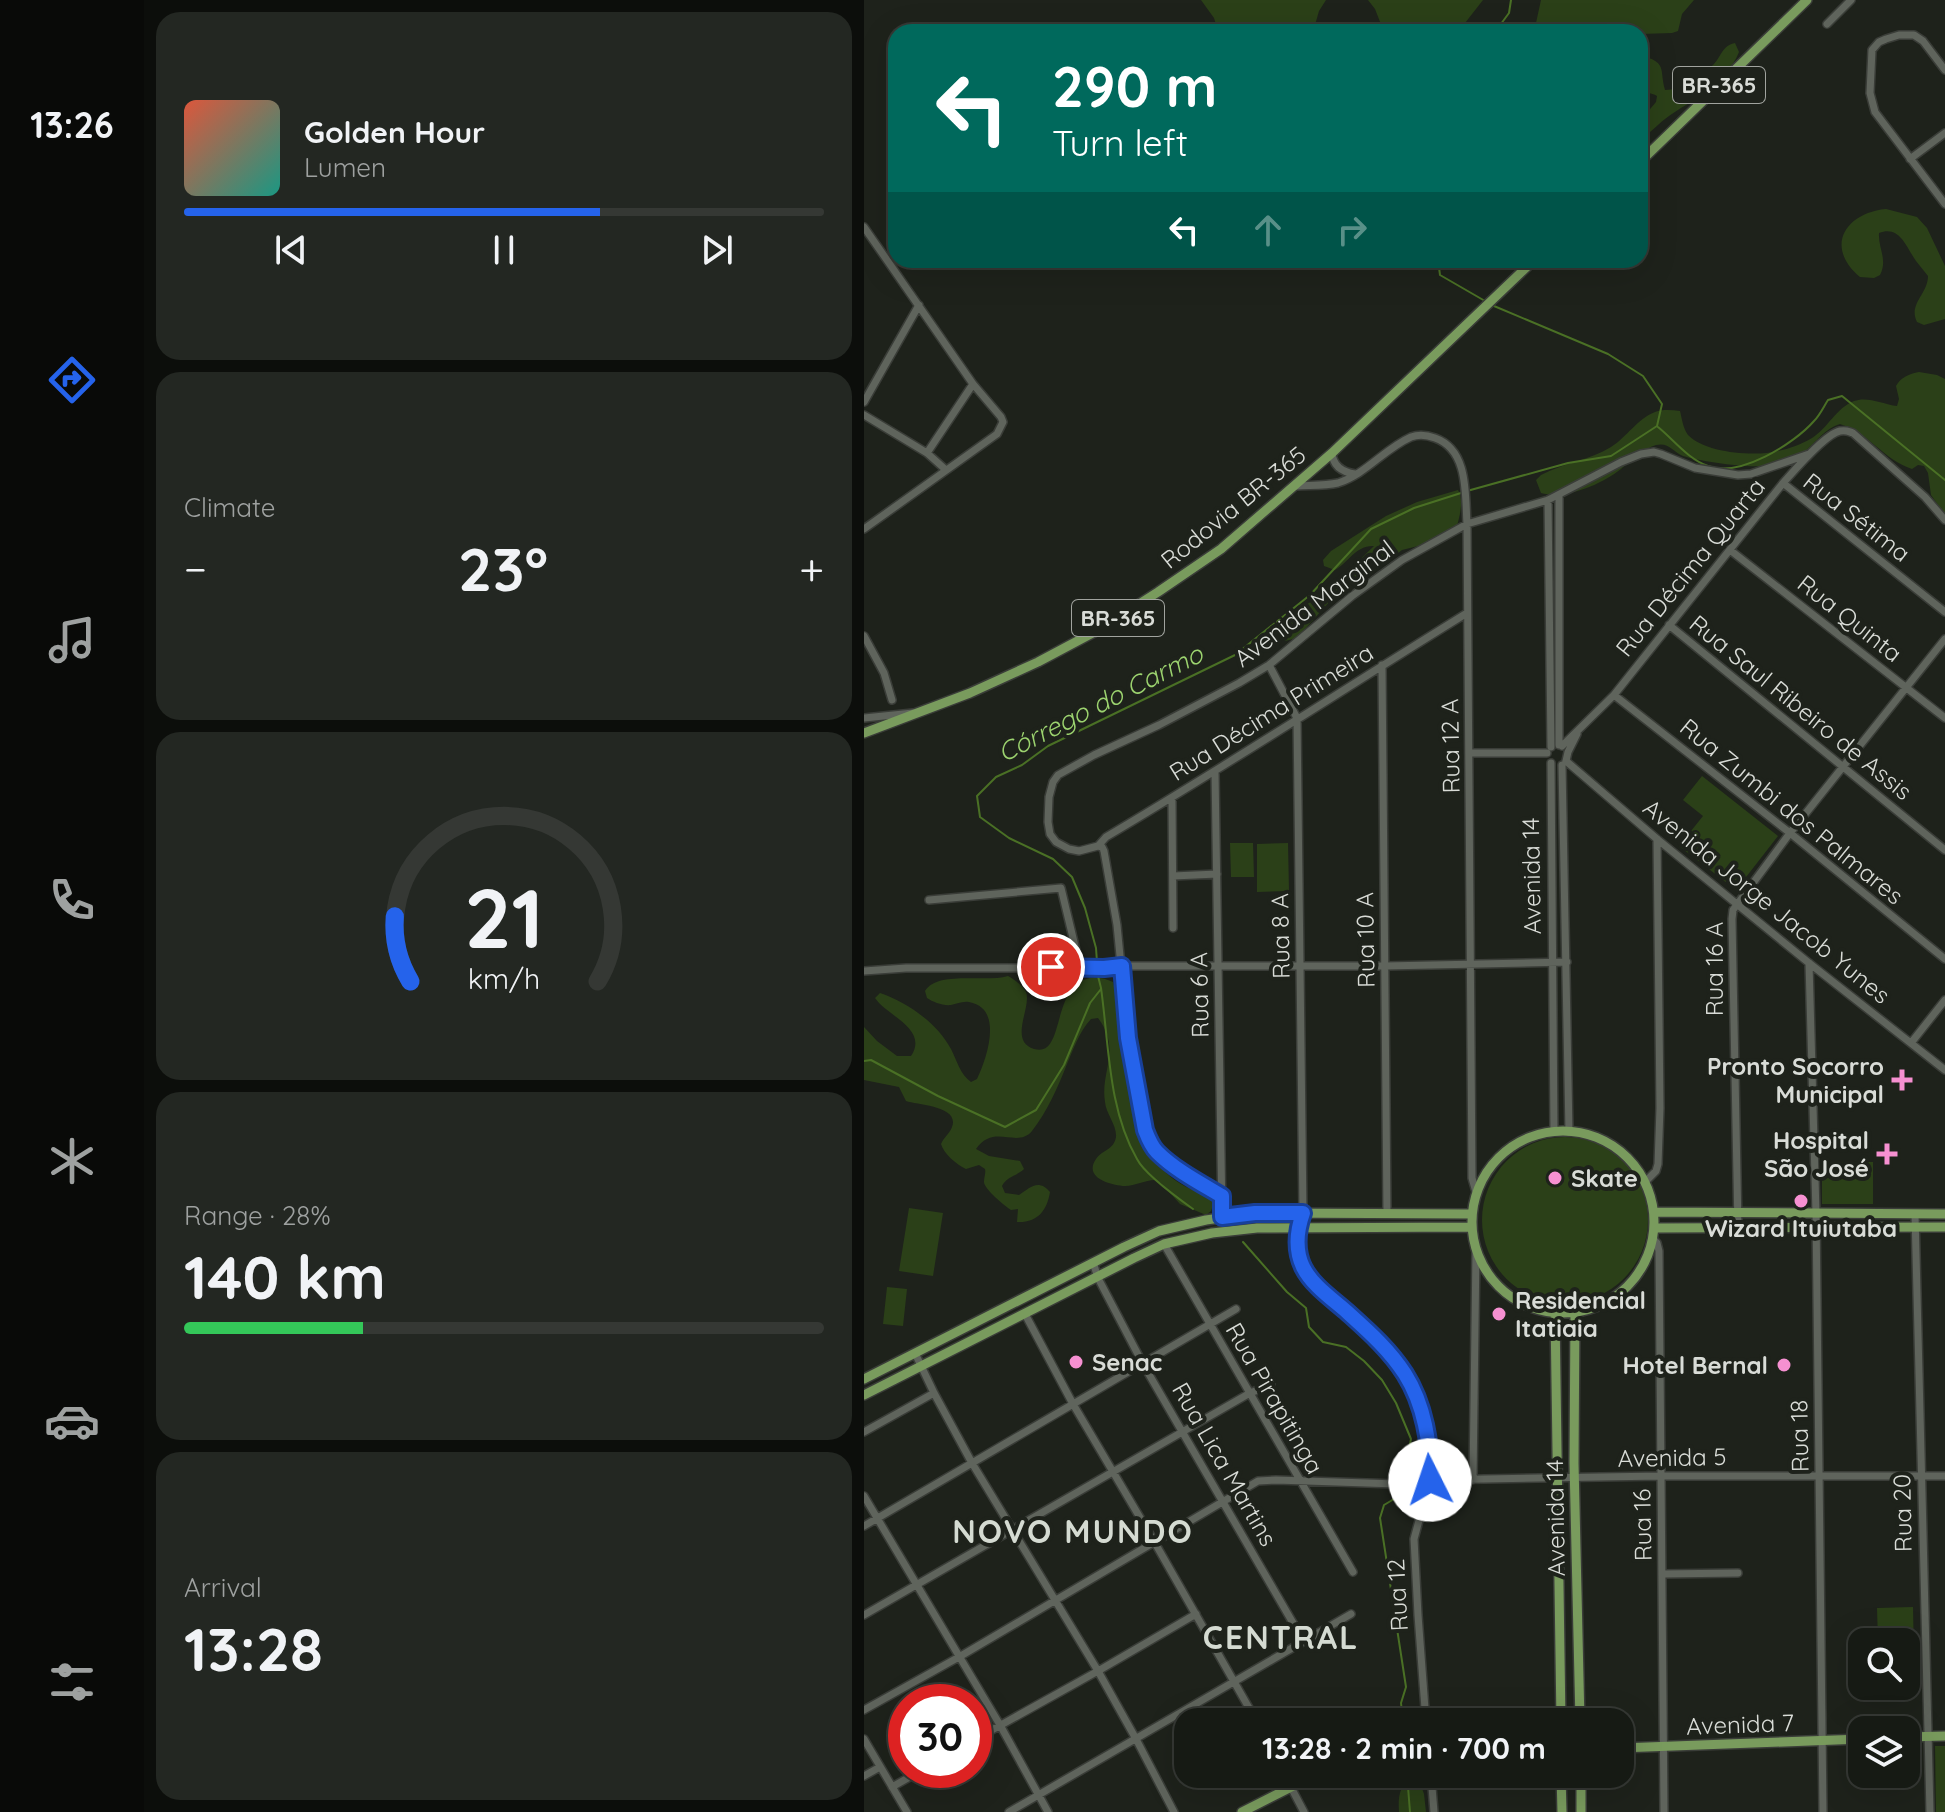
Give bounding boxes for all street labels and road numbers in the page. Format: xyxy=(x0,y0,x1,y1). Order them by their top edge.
road number: BR-365 xyxy=(1673,67,1765,103)
street label: Rodovia BR-365 xyxy=(1154,439,1312,575)
street label: Rua Sétima xyxy=(1798,466,1916,568)
street label: Rua Décima Quarta xyxy=(1609,472,1771,662)
street label: Avenida Marginal xyxy=(1228,533,1400,673)
street label: Rua Quinta xyxy=(1792,568,1908,668)
road number: BR-365 xyxy=(1072,600,1164,636)
street label: Rua Saul Ribeiro de Assis xyxy=(1684,608,1918,806)
street label: Rua Décima Primeira xyxy=(1163,637,1379,787)
street label: Rua 12 A xyxy=(1434,698,1466,794)
street label: Rua Zumbi dos Palmares xyxy=(1674,712,1910,910)
street label: Avenida Jorge Jacob Yunes xyxy=(1638,792,1896,1010)
street label: Avenida 14 xyxy=(1515,817,1547,935)
street label: Rua 10 A xyxy=(1349,892,1381,988)
street label: Rua 8 A xyxy=(1264,893,1296,979)
street label: Rua 16 A xyxy=(1699,922,1729,1016)
street label: Rua 6 A xyxy=(1183,952,1215,1038)
street label: Rua Pirapitinga xyxy=(1220,1317,1330,1479)
street label: Rua Lica Martins xyxy=(1166,1377,1284,1551)
street label: Rua 18 xyxy=(1783,1400,1815,1472)
street label: Avenida 5 xyxy=(1617,1441,1727,1473)
street label: Avenida 14 xyxy=(1539,1459,1571,1577)
street label: Rua 20 xyxy=(1886,1474,1918,1552)
street label: Rua 16 xyxy=(1626,1488,1658,1561)
street label: Rua 12 xyxy=(1380,1558,1414,1632)
street label: Avenida 7 xyxy=(1686,1707,1794,1741)

